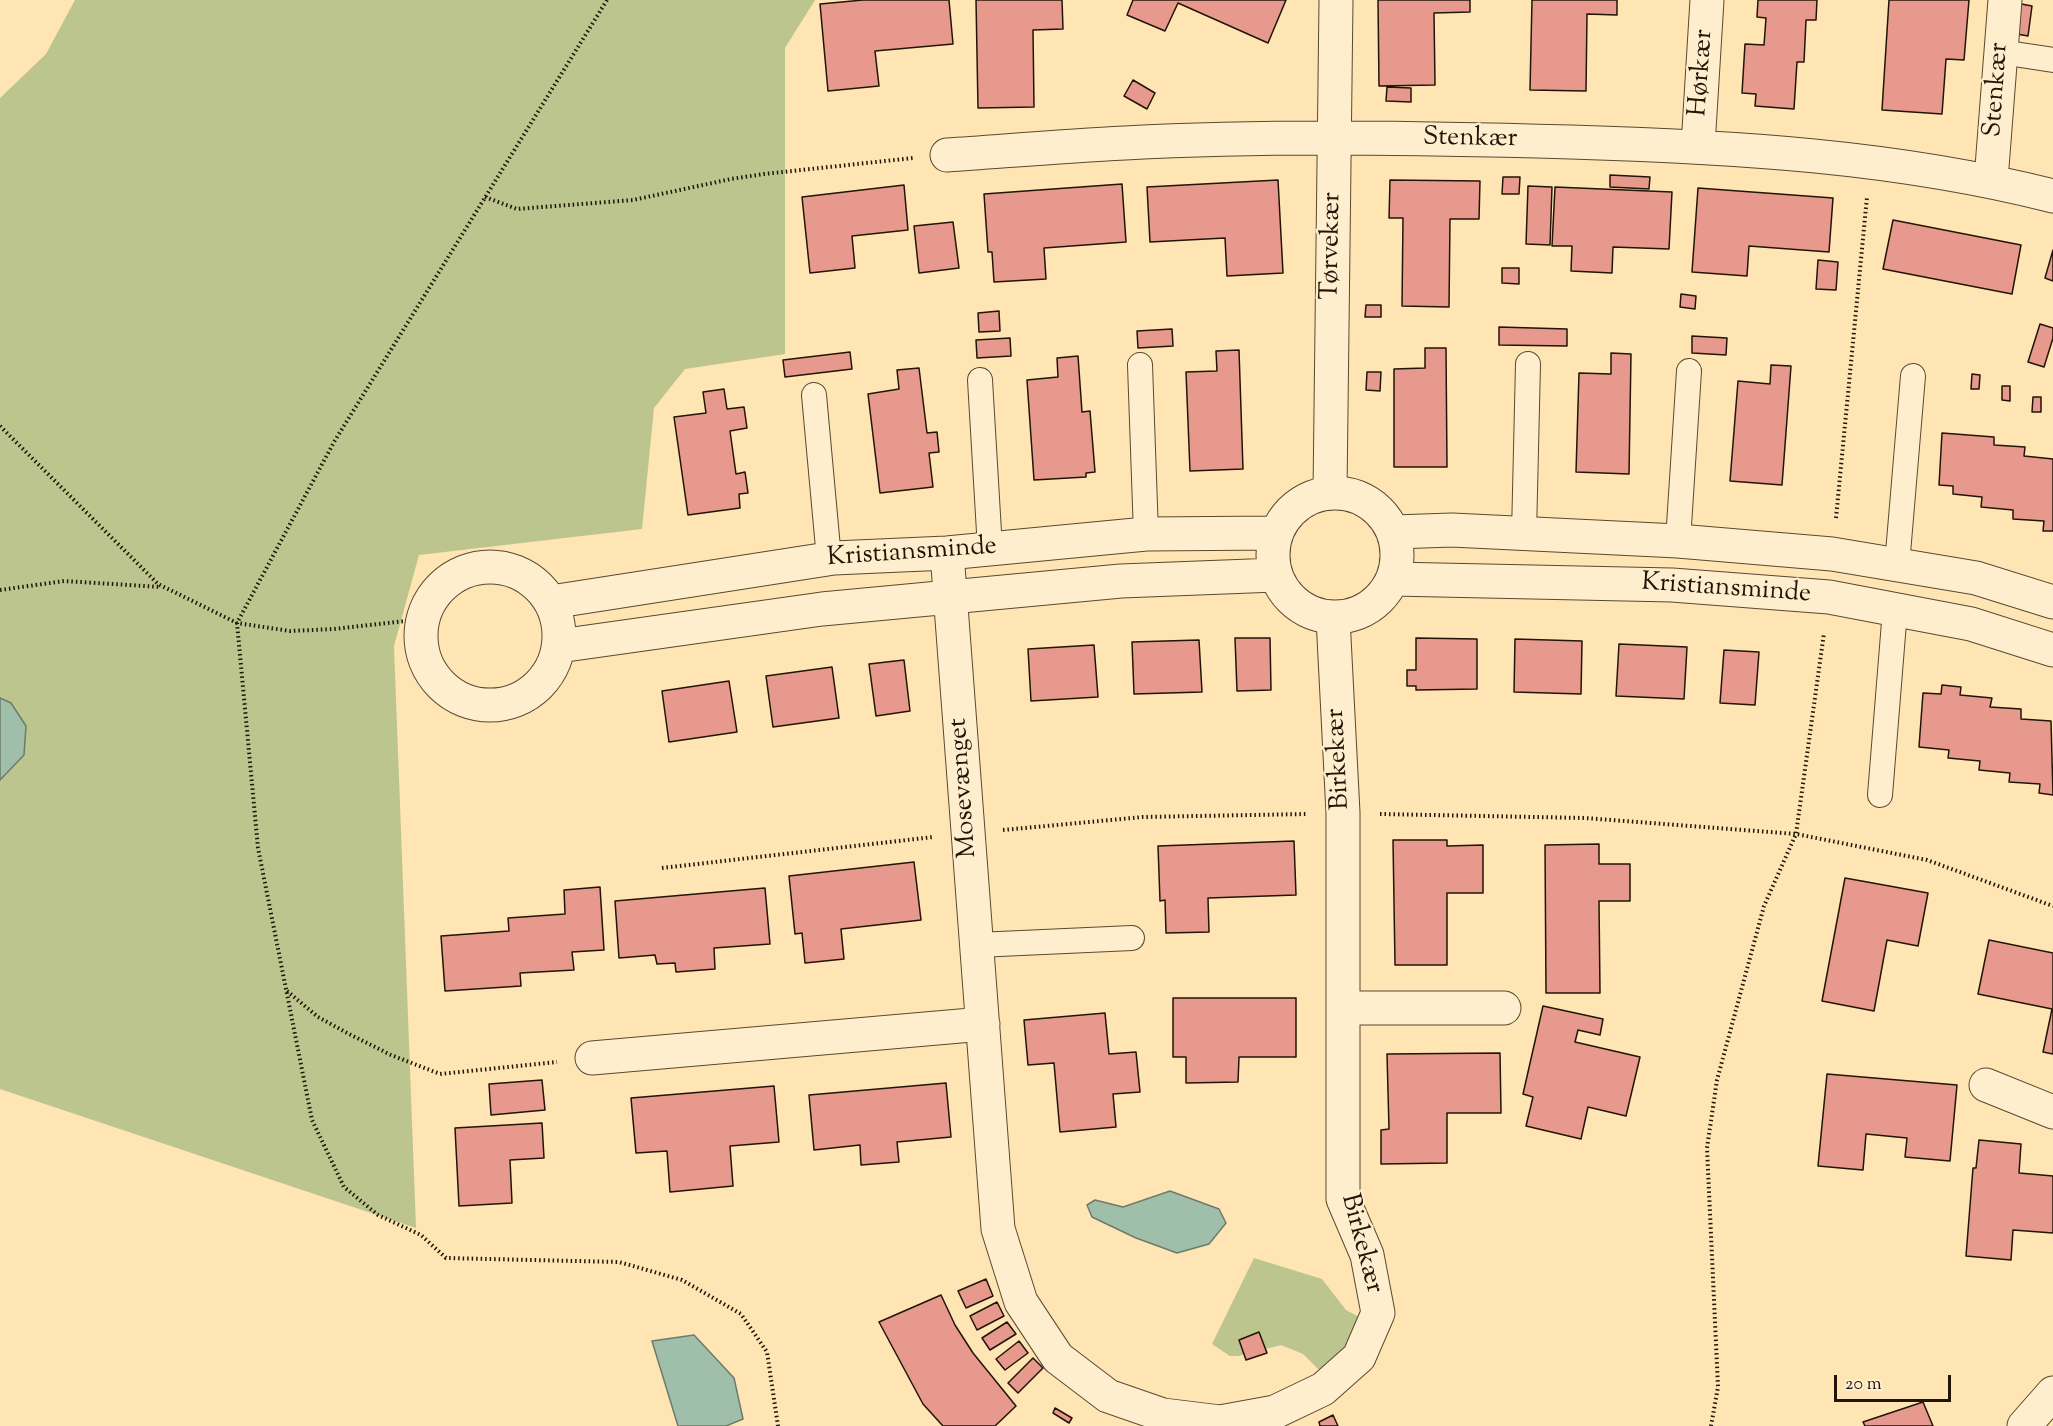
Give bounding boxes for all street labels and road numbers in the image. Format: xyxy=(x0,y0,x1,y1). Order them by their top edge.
street label: Hørkær xyxy=(1684,28,1722,118)
street label: Stenkær xyxy=(1979,42,2017,138)
street label: Stenkær xyxy=(1422,124,1518,156)
street label: Tørvekær xyxy=(1316,192,1350,300)
street label: Kristiansminde xyxy=(826,533,998,575)
street label: Kristiansminde xyxy=(1640,569,1812,611)
street label: Birkekær xyxy=(1322,707,1358,811)
street label: Mosevænget xyxy=(945,717,985,859)
street label: Birkekær xyxy=(1332,1191,1388,1297)

